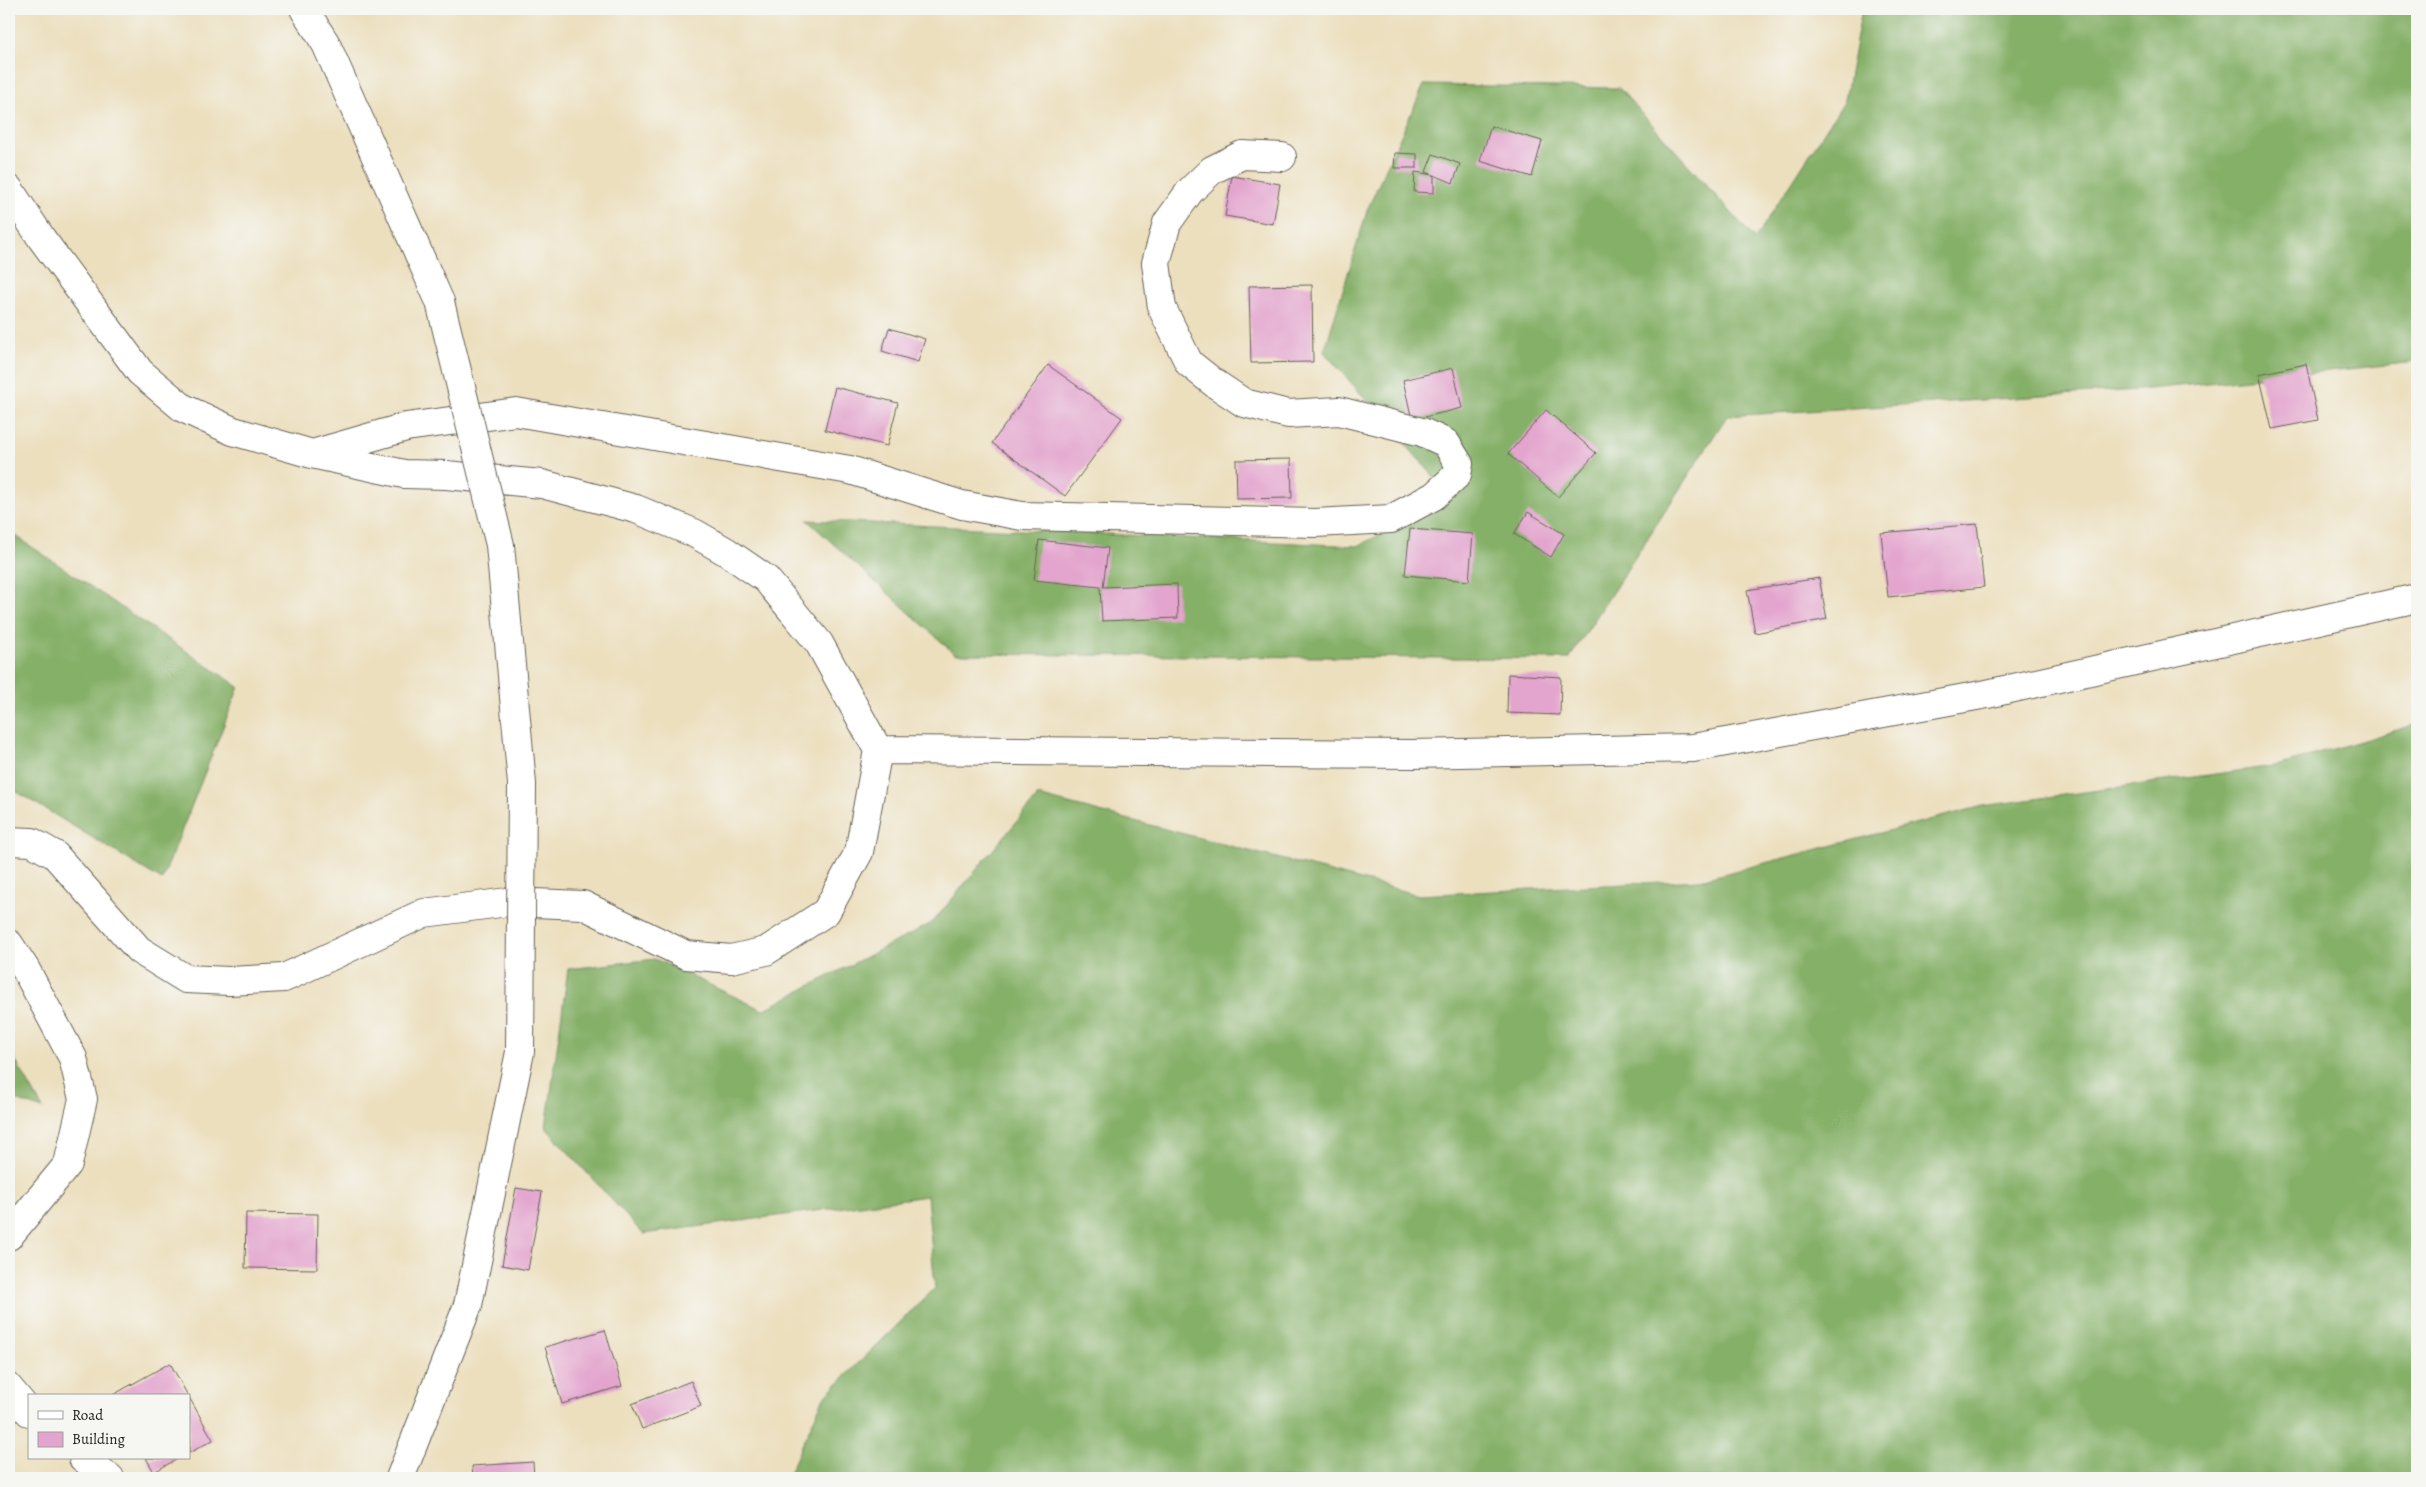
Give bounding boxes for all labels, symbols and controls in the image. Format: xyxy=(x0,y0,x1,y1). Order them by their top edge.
legend xyxy=(28,1394,190,1460)
text: Road xyxy=(72,1405,104,1425)
text: Building xyxy=(72,1429,125,1449)

